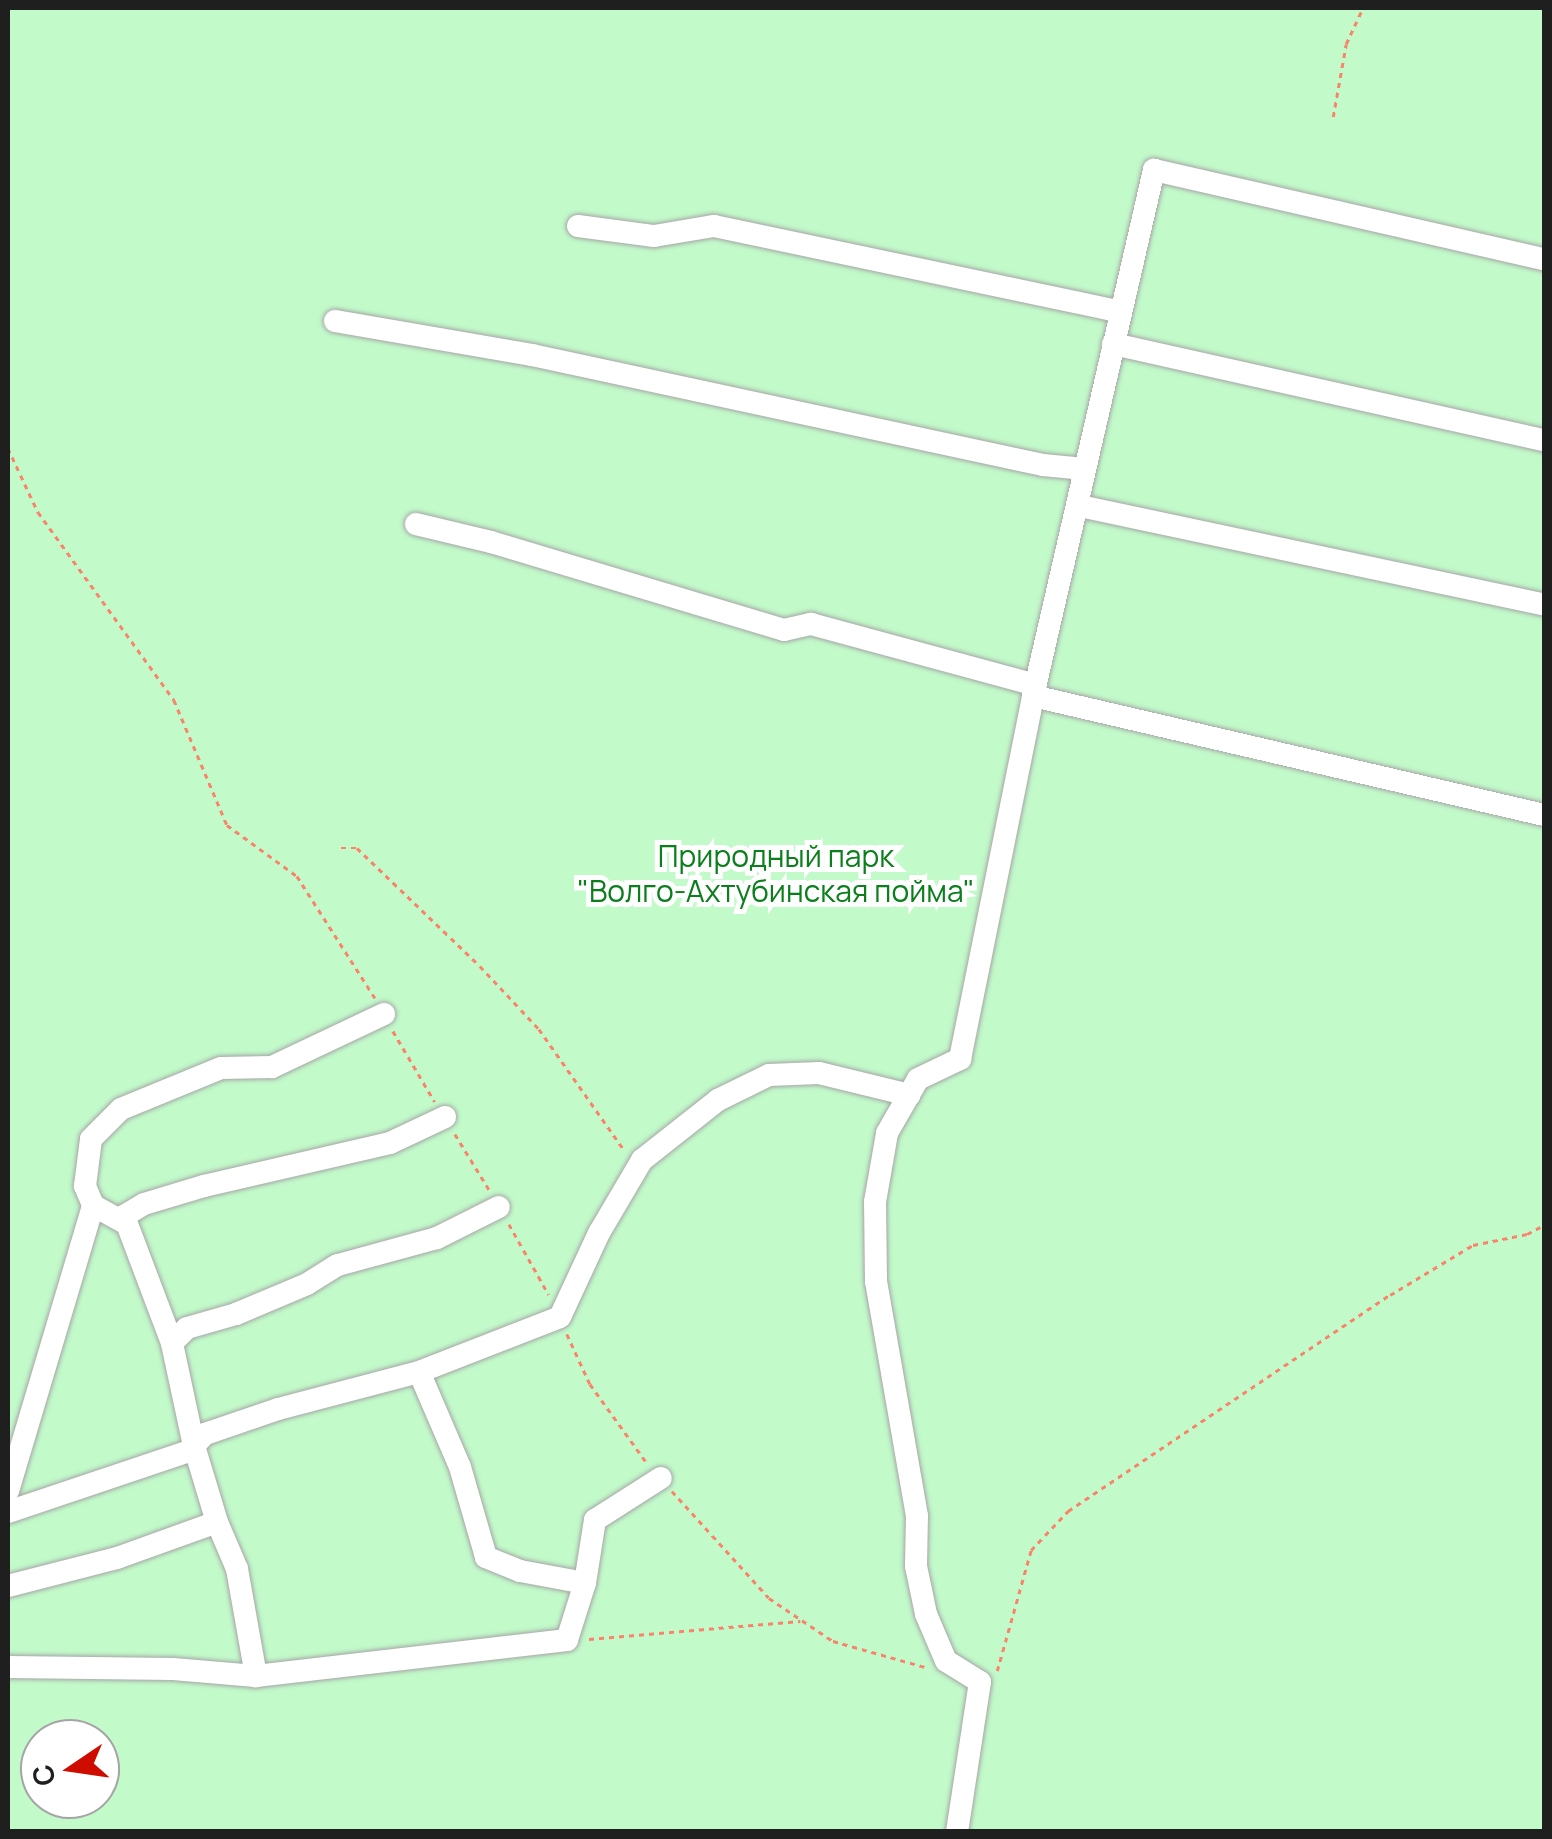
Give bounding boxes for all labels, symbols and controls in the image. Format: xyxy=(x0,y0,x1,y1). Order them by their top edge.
park label: Природный парк "Волго-Ахтубинская пойма" xyxy=(577,838,975,908)
north arrow xyxy=(20,1719,120,1819)
text: С xyxy=(22,1761,64,1790)

